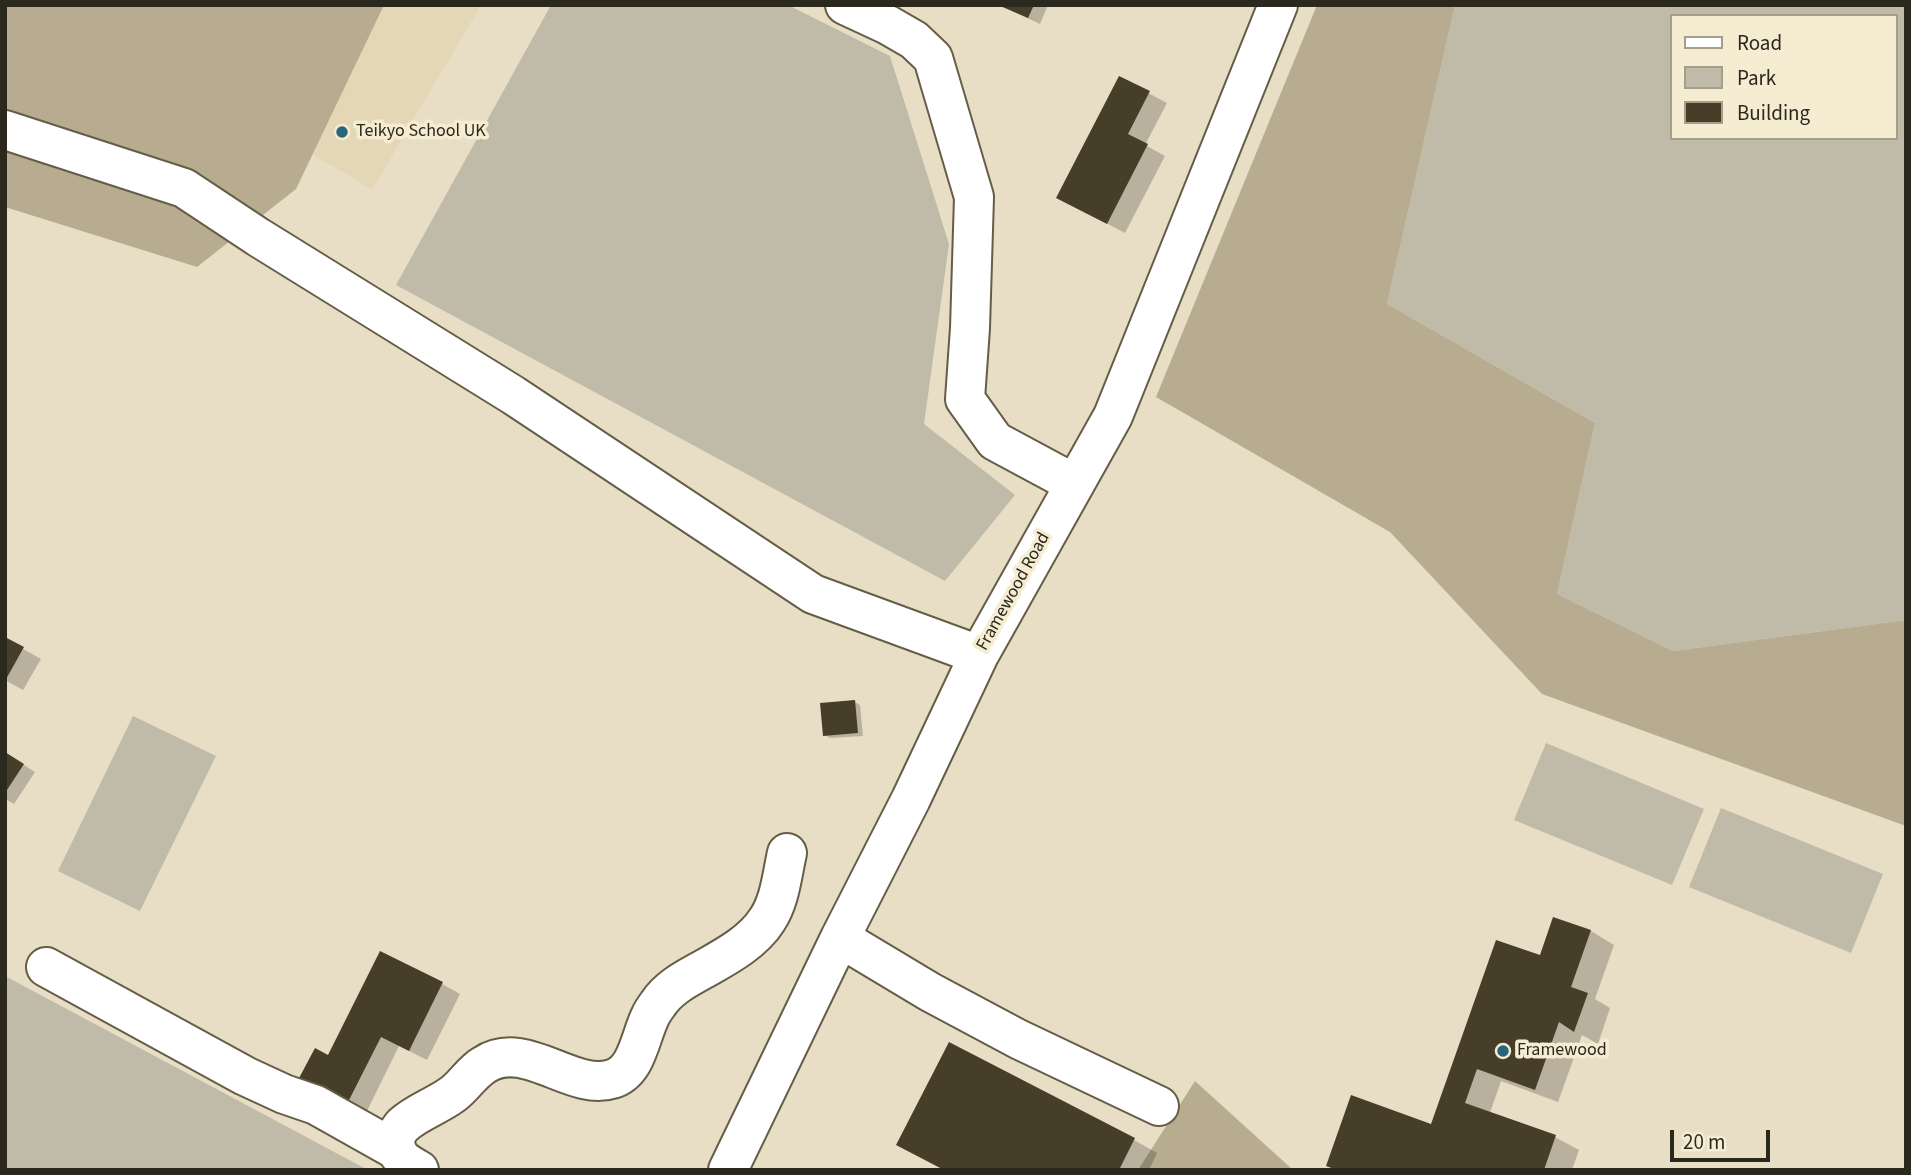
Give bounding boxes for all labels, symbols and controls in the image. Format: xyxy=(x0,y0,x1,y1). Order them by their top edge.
legend xyxy=(1670,14,1897,140)
text: Road xyxy=(1737,28,1782,58)
text: Park xyxy=(1737,63,1776,93)
text: Building xyxy=(1737,98,1810,128)
place label: Teikyo School UK xyxy=(356,121,486,143)
marker: Teikyo School UK xyxy=(334,124,350,140)
street label: Framewood Road xyxy=(973,529,1055,655)
place label: Framewood xyxy=(1517,1040,1607,1062)
marker: Framewood xyxy=(1495,1043,1511,1059)
scale bar xyxy=(1673,1116,1773,1160)
text: 20 m xyxy=(1683,1127,1725,1157)

